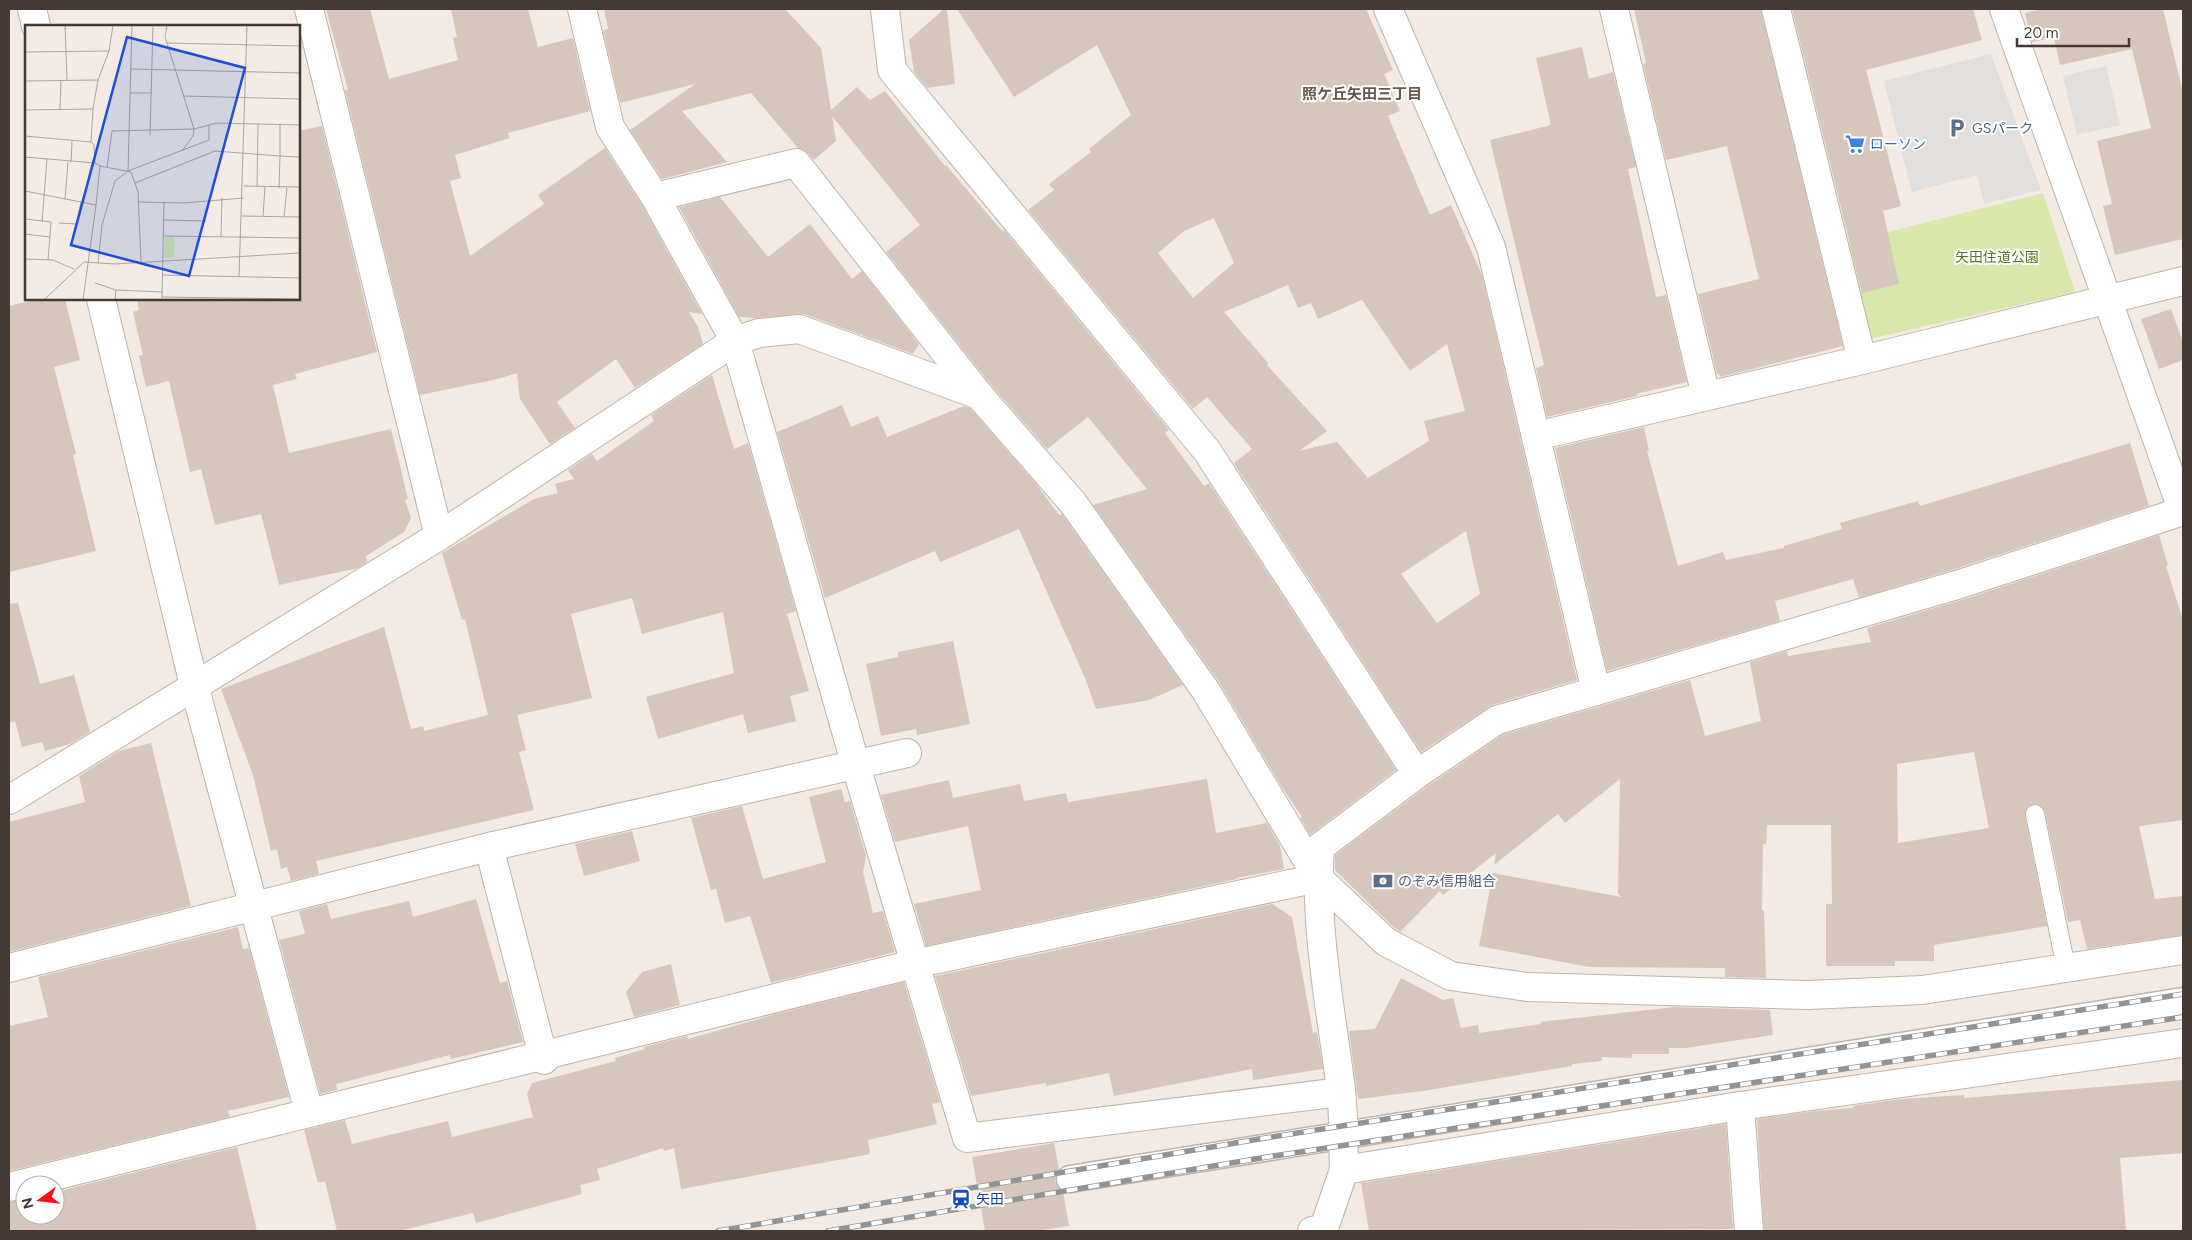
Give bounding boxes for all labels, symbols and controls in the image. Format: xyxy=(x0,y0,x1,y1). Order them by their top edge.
scale bar xyxy=(2017,15,2130,47)
text: 20 m xyxy=(2024,24,2058,42)
inset map xyxy=(25,25,300,300)
district label: 照ケ丘矢田三丁目 xyxy=(1302,85,1422,103)
parking icon: GSパーク xyxy=(1946,117,1968,139)
place label: GSパーク xyxy=(1972,120,2033,137)
supermarket icon: ローソン xyxy=(1844,133,1866,155)
place label: ローソン xyxy=(1870,136,1926,153)
park label: 矢田住道公園 xyxy=(1955,249,2039,266)
bank icon: のぞみ信用組合 xyxy=(1372,870,1394,892)
place label: のぞみ信用組合 xyxy=(1398,873,1496,890)
north arrow xyxy=(15,1175,65,1225)
station icon: 矢田 xyxy=(950,1188,972,1210)
place label: 矢田 xyxy=(976,1191,1004,1208)
text: N xyxy=(18,1196,38,1211)

